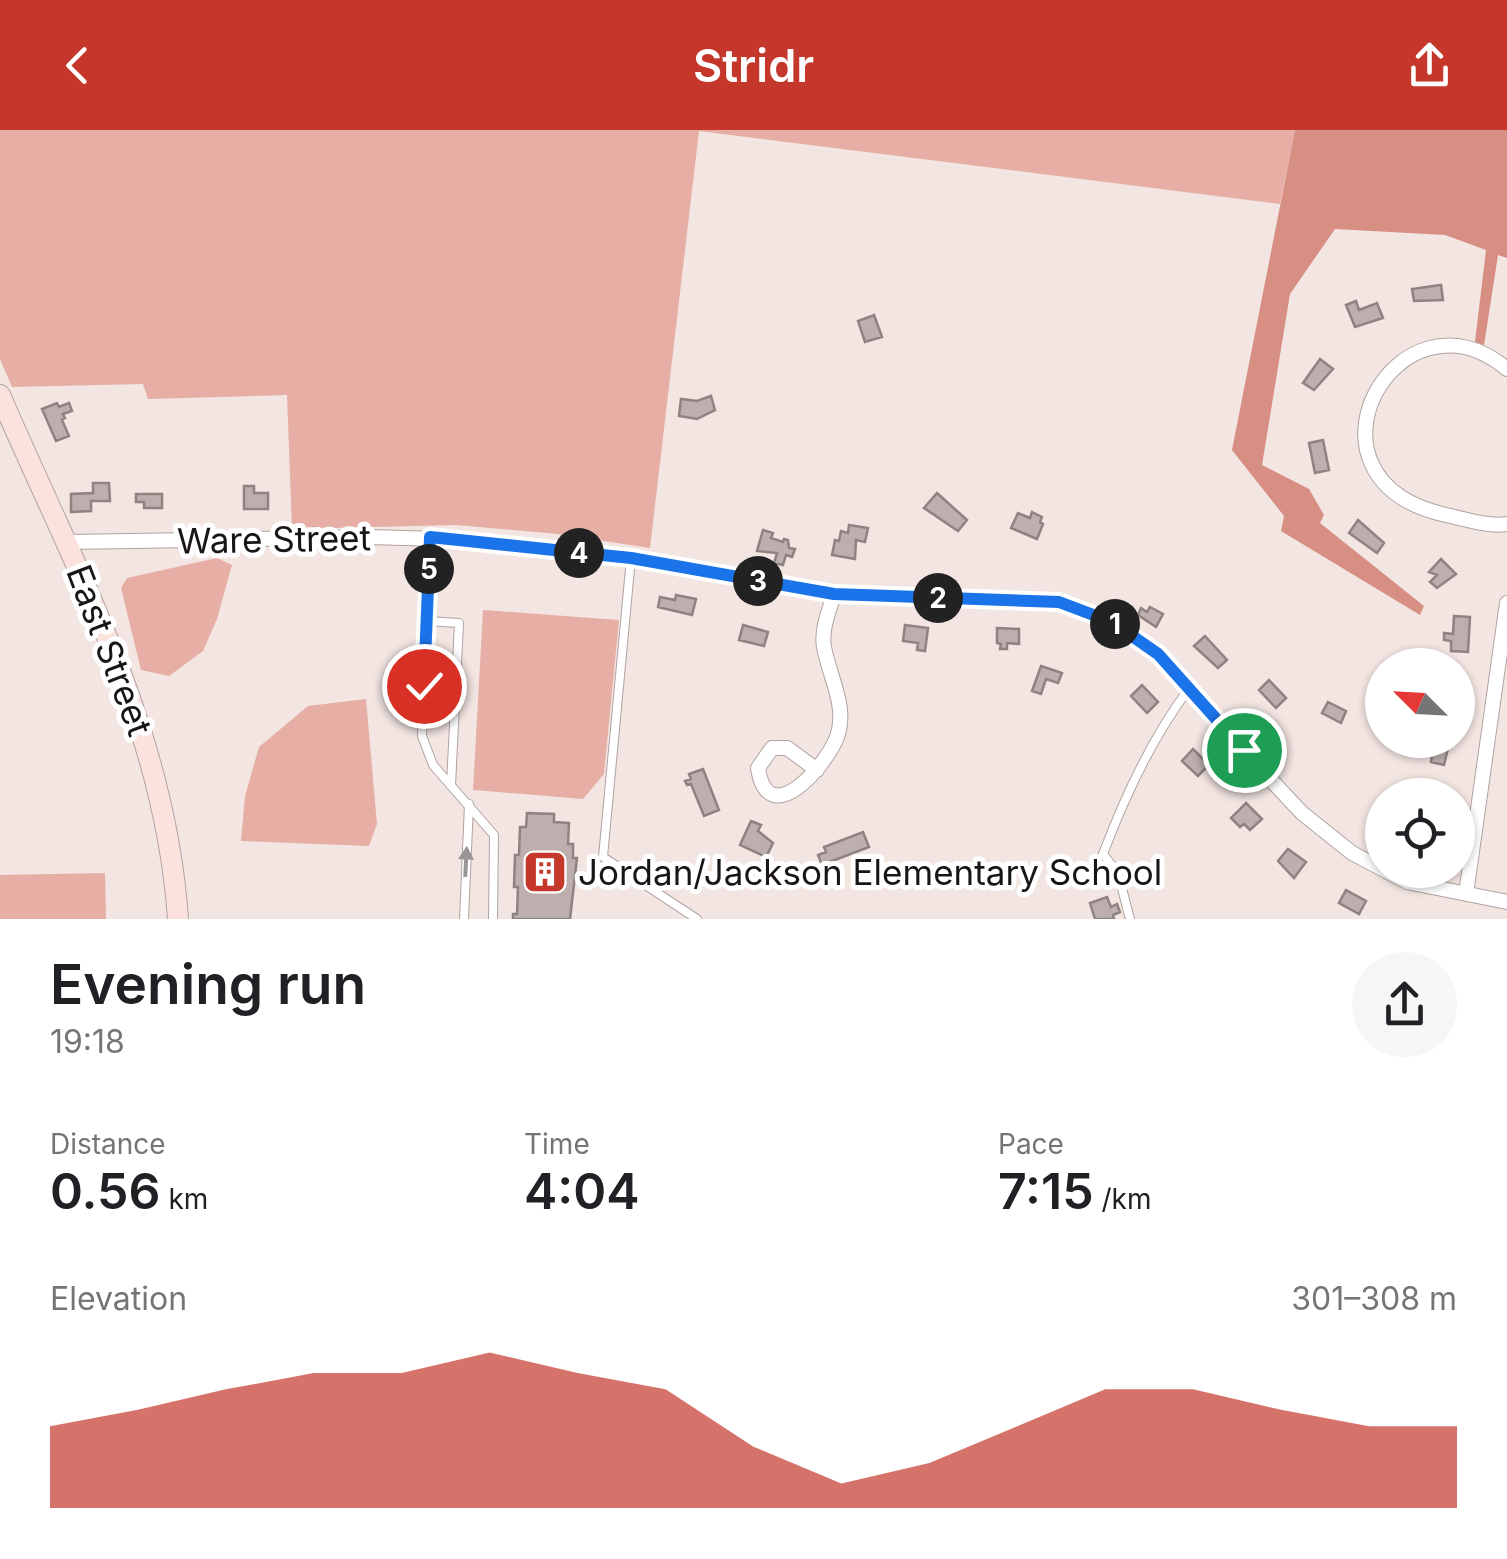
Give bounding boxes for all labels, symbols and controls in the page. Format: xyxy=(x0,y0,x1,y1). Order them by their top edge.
icon: back xyxy=(50,38,105,93)
text: Stridr xyxy=(693,38,814,93)
icon: share xyxy=(1402,38,1457,93)
street label: Ware Street xyxy=(177,516,371,562)
pin: 4 xyxy=(554,528,604,578)
text: 4 xyxy=(570,536,588,570)
pin: 5 xyxy=(404,544,454,594)
text: 5 xyxy=(420,552,438,586)
pin: 3 xyxy=(733,556,783,606)
street label: East Street xyxy=(58,559,162,741)
text: 3 xyxy=(749,564,767,598)
pin: 2 xyxy=(913,573,963,623)
text: 2 xyxy=(929,581,947,615)
pin: 1 xyxy=(1090,599,1140,649)
text: 1 xyxy=(1109,607,1121,641)
pin xyxy=(382,644,467,729)
north arrow xyxy=(1365,648,1475,758)
map controls xyxy=(1365,648,1475,888)
icon: check xyxy=(397,659,452,714)
pin xyxy=(1202,708,1287,793)
icon: arrive xyxy=(1217,723,1272,778)
button: locate xyxy=(1365,778,1475,888)
one-way arrow xyxy=(458,845,474,877)
building icon: Jordan/Jackson Elementary School xyxy=(522,849,568,895)
place label: Jordan/Jackson Elementary School xyxy=(578,851,1162,893)
text: Evening run xyxy=(50,951,366,1017)
button: share xyxy=(1352,952,1457,1057)
text: 19:18 xyxy=(50,1022,125,1061)
text: Distance xyxy=(50,1127,166,1161)
text: Time xyxy=(524,1127,590,1161)
text: Pace xyxy=(998,1127,1064,1161)
text: 0.56 xyxy=(50,1161,161,1221)
text: 4:04 xyxy=(524,1161,640,1221)
text: 7:15 xyxy=(998,1161,1094,1221)
text: km xyxy=(161,1182,208,1216)
text: /km xyxy=(1094,1182,1152,1216)
text: Elevation xyxy=(50,1279,187,1318)
text: 301–308 m xyxy=(1291,1279,1457,1318)

